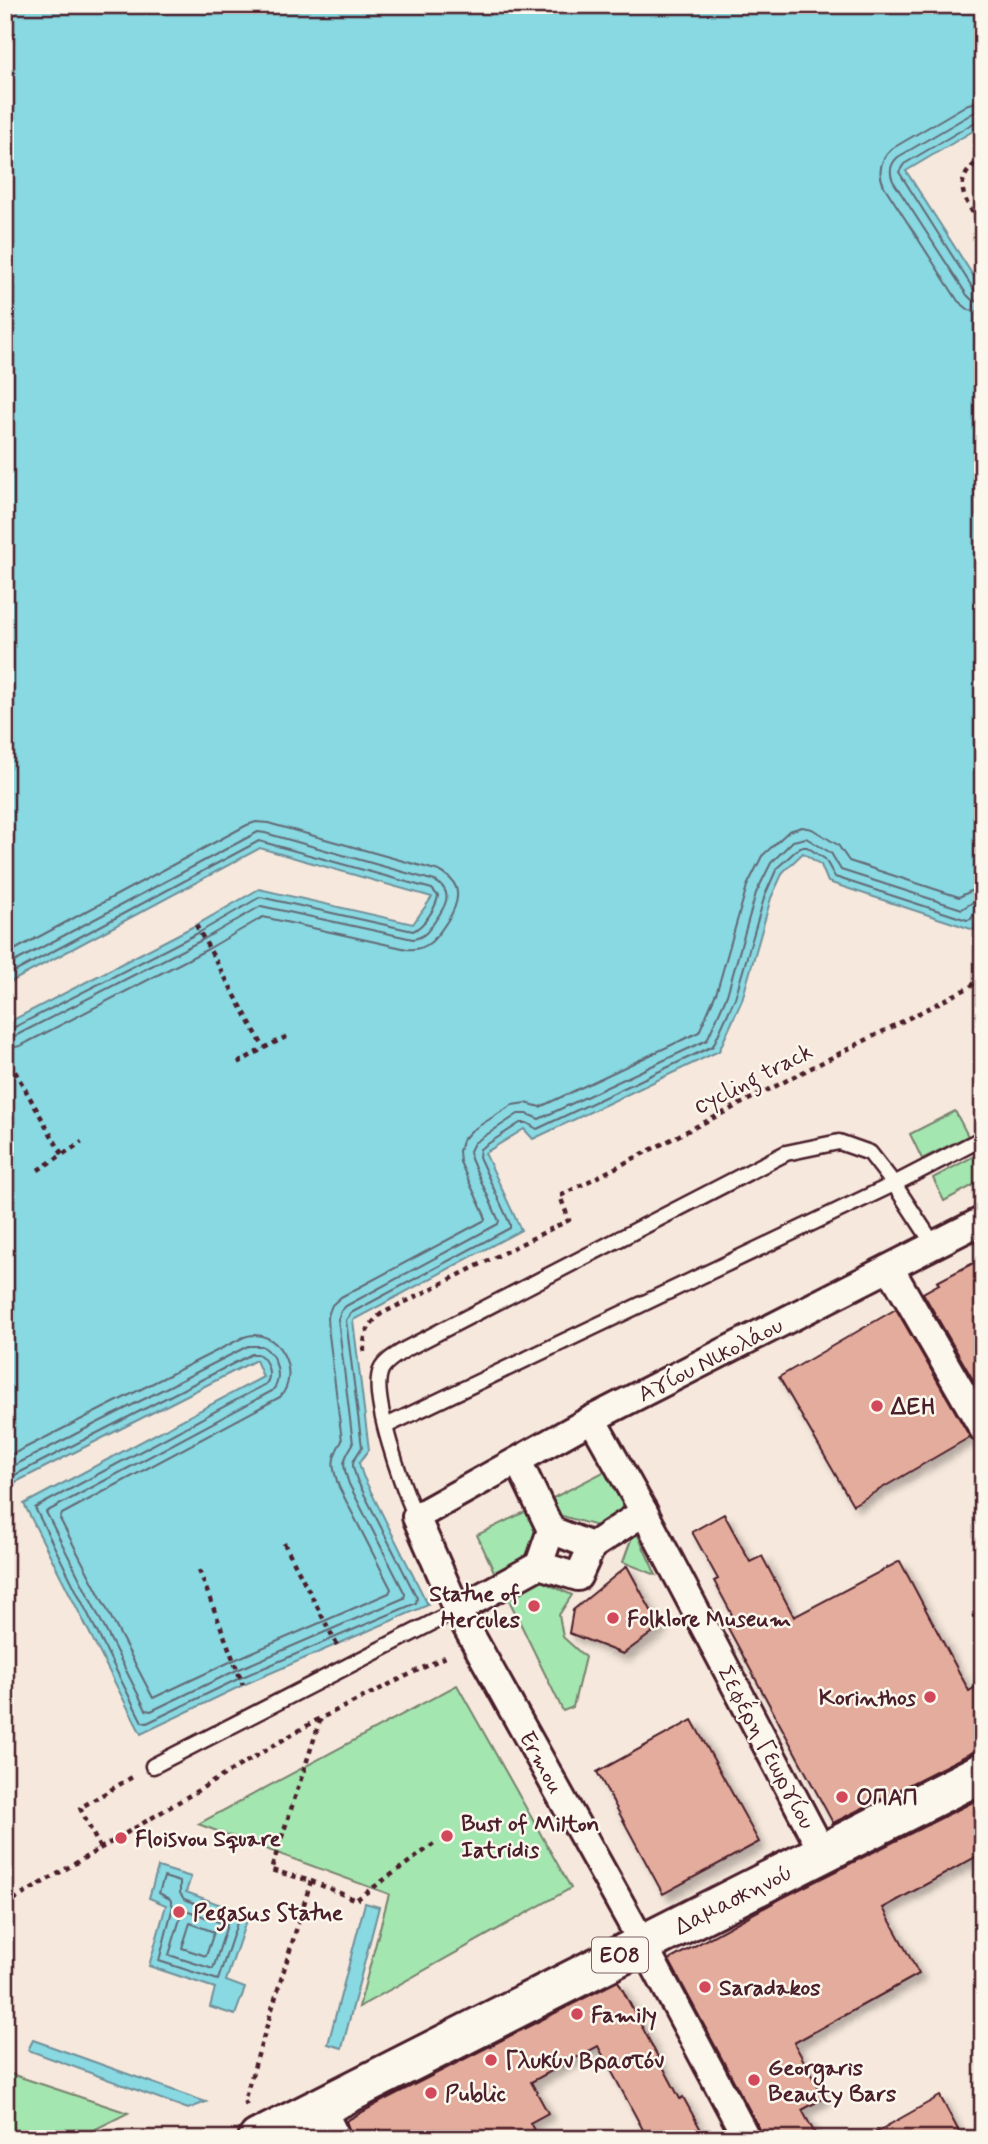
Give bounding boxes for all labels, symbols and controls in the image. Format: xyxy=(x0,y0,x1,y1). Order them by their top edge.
street label: сycling track xyxy=(689,1037,819,1124)
street label: Αγίου Νικολάου xyxy=(633,1311,789,1410)
place label: ΔΕΗ xyxy=(890,1393,936,1423)
marker: ΔΕΗ xyxy=(869,1398,885,1414)
place label: Statue of Hercules xyxy=(429,1580,521,1636)
marker: Statue of Hercules xyxy=(526,1598,542,1614)
place label: Folklore Museum xyxy=(627,1605,791,1635)
marker: Folklore Museum xyxy=(605,1610,621,1626)
street label: Σεφέρη Γεωργίου xyxy=(709,1660,823,1835)
place label: Korinthos xyxy=(819,1684,917,1714)
marker: Korinthos xyxy=(922,1689,938,1705)
street label: Ermou xyxy=(511,1726,570,1800)
place label: ΟΠΑΠ xyxy=(856,1784,918,1814)
marker: ΟΠΑΠ xyxy=(834,1789,850,1805)
place label: Bust of Milton Iatridis xyxy=(461,1810,600,1866)
place label: Floisvou Square xyxy=(135,1825,282,1855)
marker: Bust of Milton Iatridis xyxy=(439,1828,455,1844)
marker: Floisvou Square xyxy=(113,1830,129,1846)
street label: Δαμασκηνού xyxy=(670,1858,798,1943)
place label: Pegasus Statue xyxy=(193,1899,344,1932)
marker: Pegasus Statue xyxy=(171,1904,187,1920)
road number: ΕΟ8 xyxy=(592,1938,648,1972)
place label: Saradakos xyxy=(719,1974,821,2004)
marker: Saradakos xyxy=(697,1979,713,1995)
place label: Family xyxy=(591,2001,657,2031)
marker: Family xyxy=(569,2006,585,2022)
place label: Γλυκύν Βραστόν xyxy=(505,2047,664,2077)
marker: Γλυκύν Βραστόν xyxy=(483,2052,499,2068)
place label: Georgaris Beauty Bars xyxy=(768,2054,897,2110)
marker: Georgaris Beauty Bars xyxy=(746,2072,762,2088)
place label: Public xyxy=(445,2080,507,2110)
marker: Public xyxy=(423,2085,439,2101)

